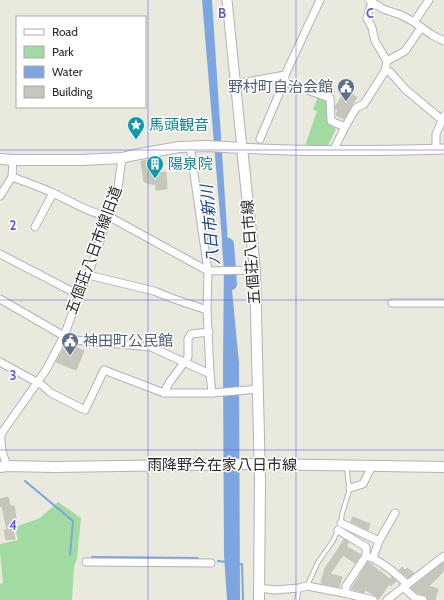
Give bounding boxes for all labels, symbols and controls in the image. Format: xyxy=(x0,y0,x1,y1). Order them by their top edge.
text: B xyxy=(218,5,226,21)
text: C xyxy=(366,5,374,21)
legend xyxy=(16,16,146,108)
text: Road xyxy=(52,24,78,39)
text: Park xyxy=(52,44,74,59)
text: Water xyxy=(52,64,83,79)
public building icon: 野村町自治会館 xyxy=(336,77,356,102)
place label: 野村町自治会館 xyxy=(228,78,333,96)
text: Building xyxy=(52,84,94,99)
place icon: 馬頭観音 xyxy=(126,115,146,140)
place label: 馬頭観音 xyxy=(149,116,209,134)
building icon: 陽泉院 xyxy=(145,154,165,179)
place label: 陽泉院 xyxy=(168,155,213,173)
water label: 八日市新川 xyxy=(197,182,223,266)
street label: 五個荘八日市線旧道 xyxy=(62,183,126,317)
street label: 五個荘八日市線 xyxy=(238,199,264,305)
text: 2 xyxy=(10,217,17,233)
public building icon: 神田町公民館 xyxy=(60,331,80,356)
place label: 神田町公民館 xyxy=(83,332,173,350)
text: 3 xyxy=(9,367,17,383)
street label: 雨降野今在家八日市線 xyxy=(147,456,297,474)
text: 4 xyxy=(9,517,17,533)

